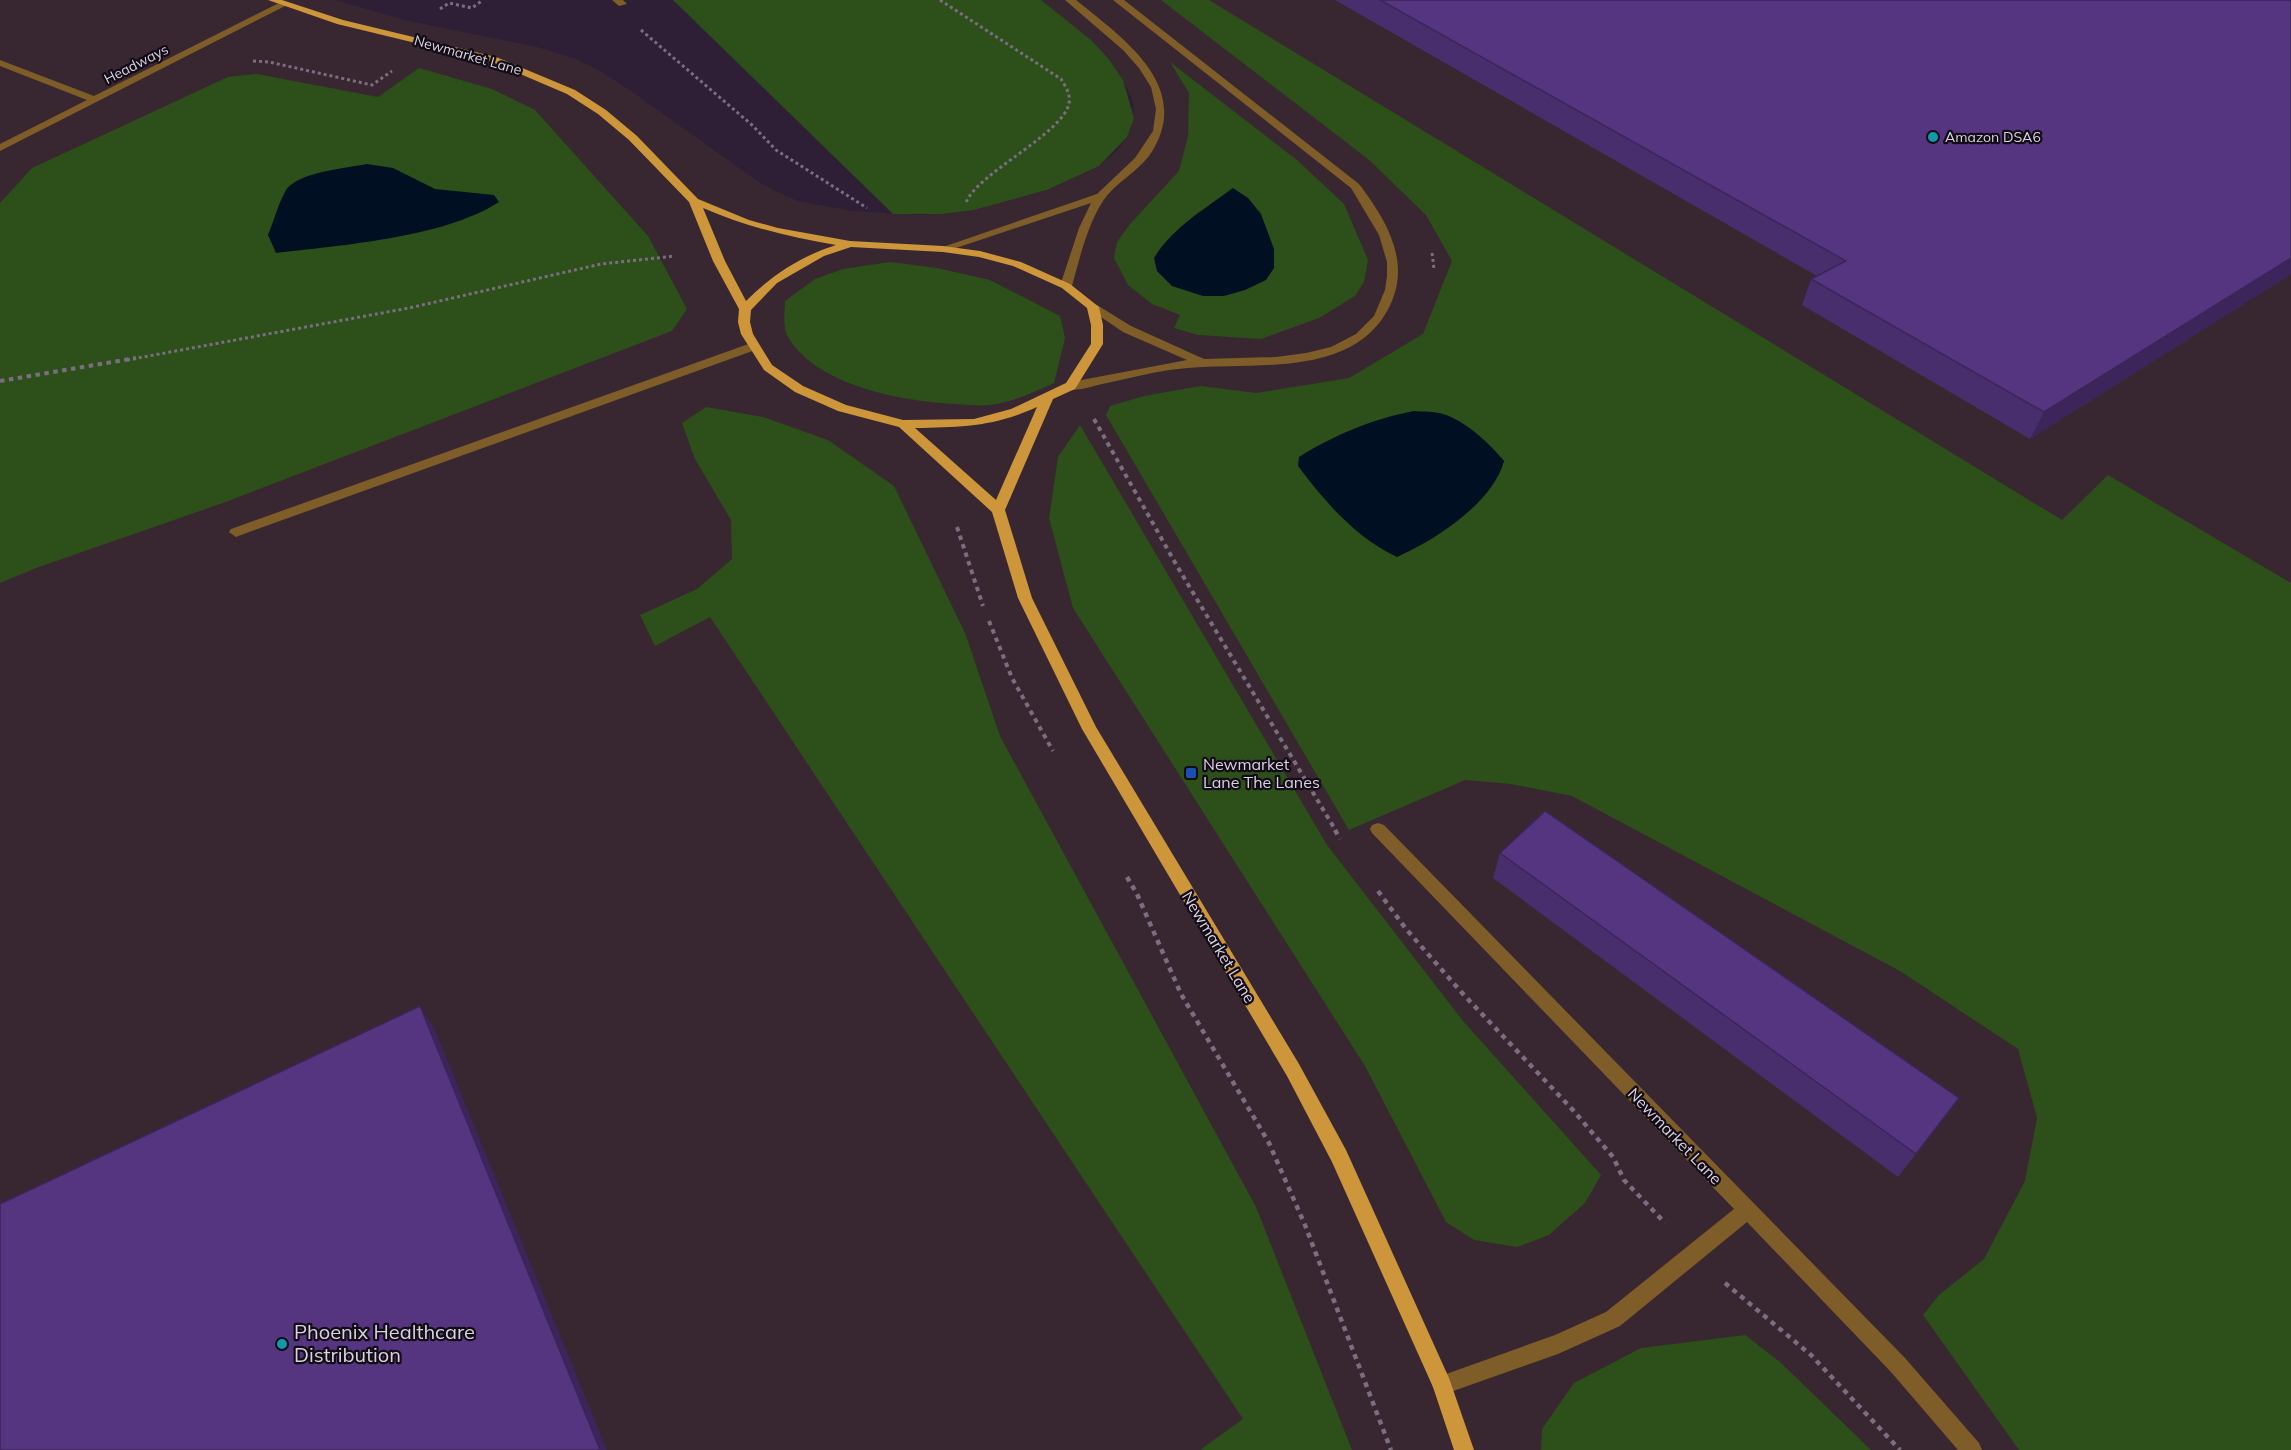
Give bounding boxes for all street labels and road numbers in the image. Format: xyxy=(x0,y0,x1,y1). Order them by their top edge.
street label: Newmarket Lane xyxy=(412,31,524,79)
street label: Headways xyxy=(101,40,171,88)
street label: Newmarket Lane xyxy=(1178,887,1260,1007)
street label: Newmarket Lane xyxy=(1624,1083,1726,1189)

